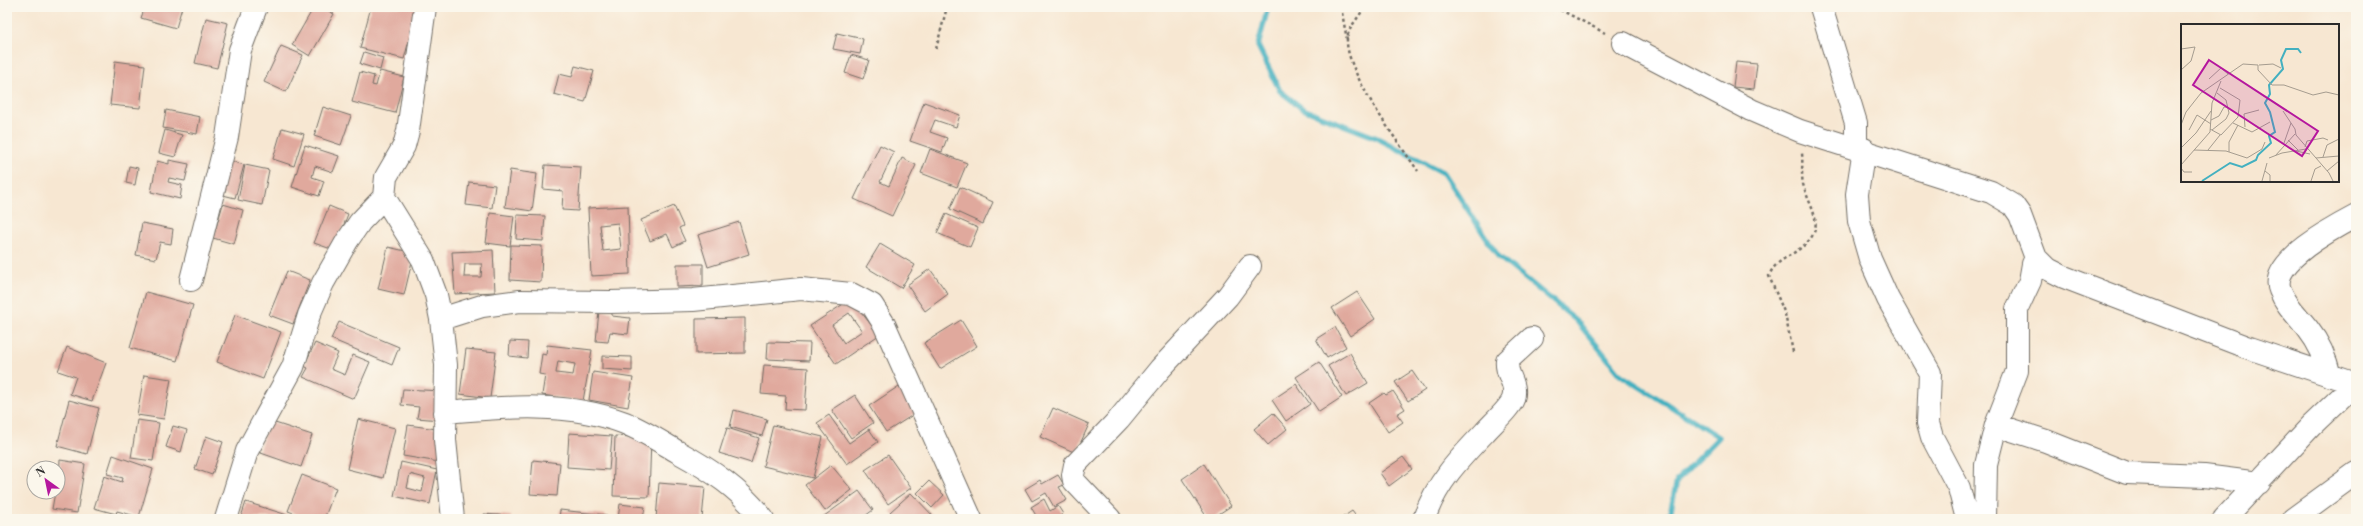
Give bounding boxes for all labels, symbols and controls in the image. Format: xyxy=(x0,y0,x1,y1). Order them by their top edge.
inset map xyxy=(2181,24,2339,182)
north arrow xyxy=(26,460,66,500)
text: N xyxy=(34,464,49,481)

